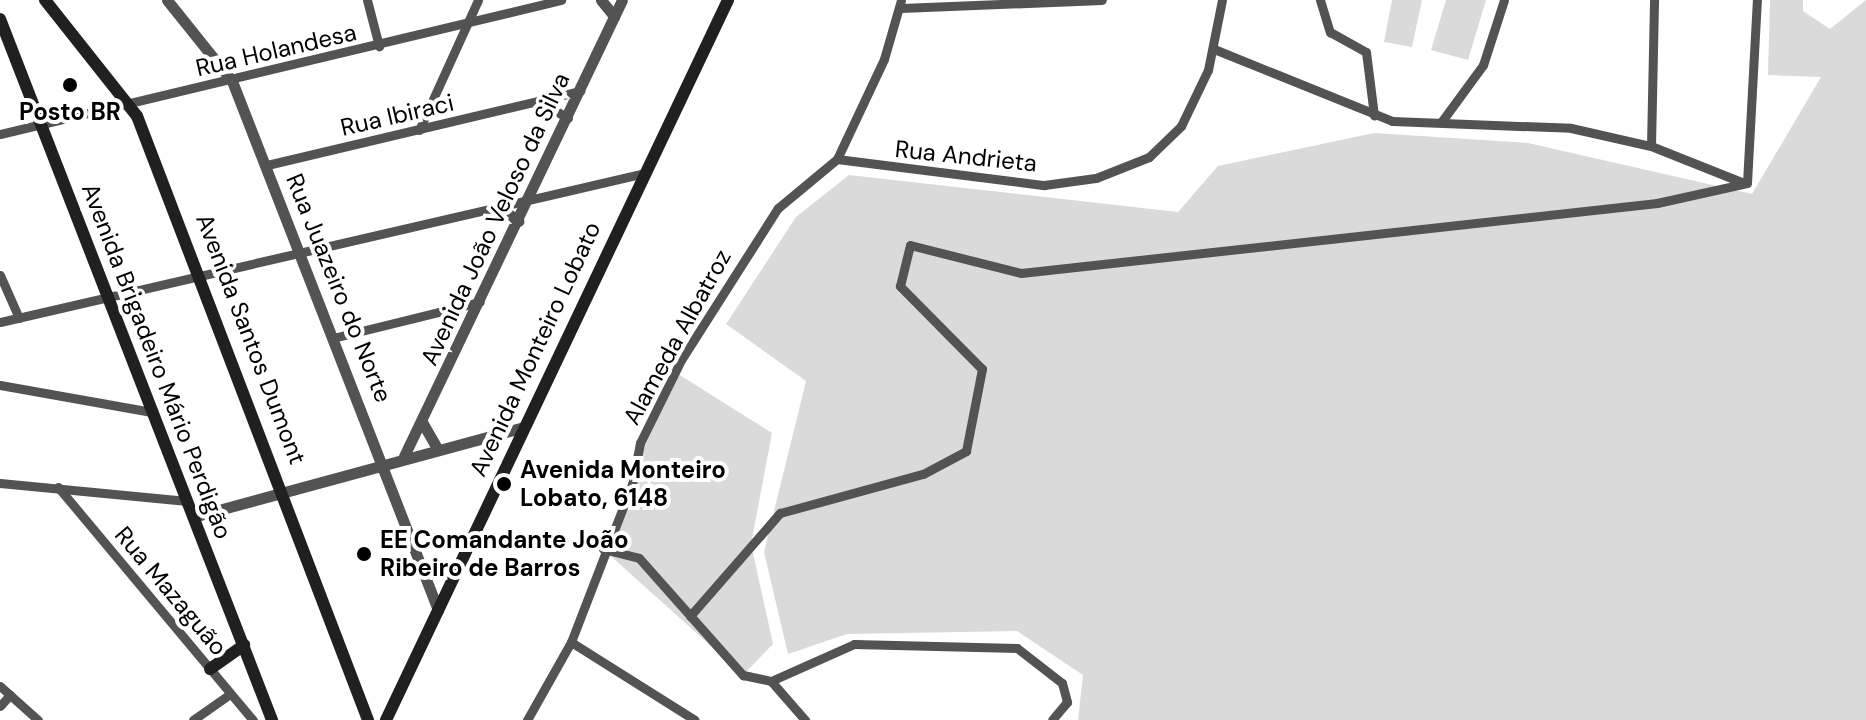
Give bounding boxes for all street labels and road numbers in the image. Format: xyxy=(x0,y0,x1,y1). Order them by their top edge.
street label: Rua Holandesa xyxy=(193,18,359,82)
street label: Avenida João Veloso da Silva xyxy=(414,68,576,370)
street label: Rua Ibiraci xyxy=(338,88,456,142)
street label: Rua Andrieta xyxy=(894,134,1038,178)
street label: Rua Juazeiro do Norte xyxy=(280,170,398,406)
street label: Avenida Brigadeiro Mário Perdigão xyxy=(76,179,238,543)
street label: Avenida Santos Dumont xyxy=(190,210,312,468)
street label: Avenida Monteiro Lobato xyxy=(463,217,607,481)
street label: Alameda Albatroz xyxy=(617,244,737,430)
street label: Rua Mazaguão xyxy=(109,521,233,661)

